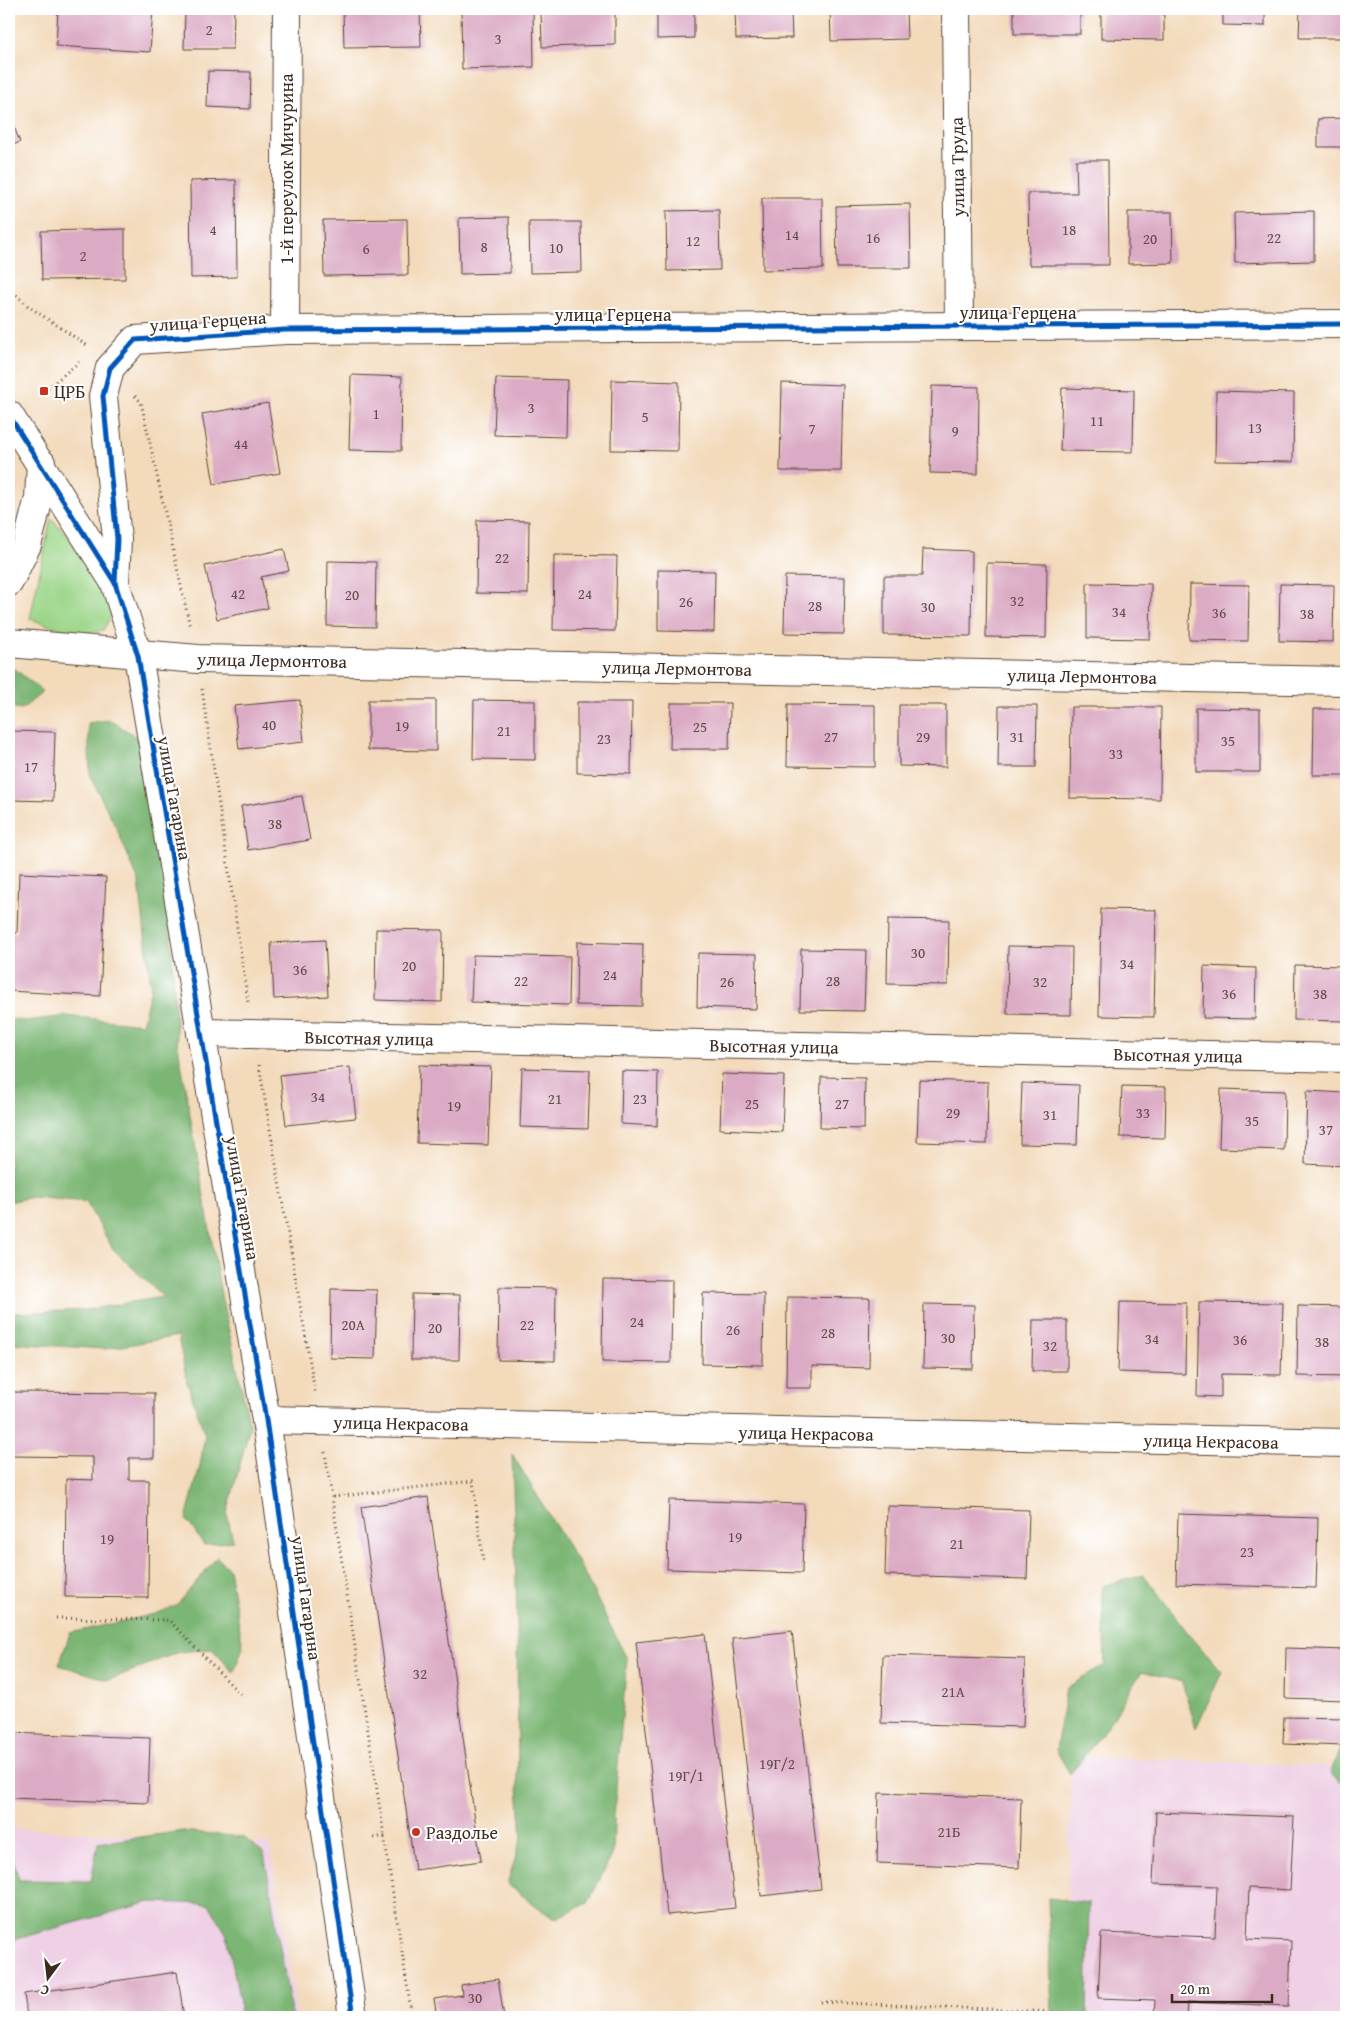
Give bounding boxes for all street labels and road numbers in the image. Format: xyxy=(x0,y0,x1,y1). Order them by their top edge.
street label: 1-й переулок Мичурина xyxy=(273,73,300,264)
street label: улица Труда xyxy=(943,116,971,218)
street label: улица Герцена xyxy=(958,299,1077,326)
street label: улица Герцена xyxy=(553,301,672,328)
street label: улица Герцена xyxy=(148,303,268,339)
street label: улица Лермонтова xyxy=(196,645,348,675)
street label: улица Лермонтова xyxy=(601,653,753,683)
street label: улица Лермонтова xyxy=(1006,661,1158,691)
street label: улица Гагарина xyxy=(151,733,199,863)
street label: Высотная улица xyxy=(304,1023,434,1053)
street label: Высотная улица xyxy=(709,1031,839,1061)
street label: Высотная улица xyxy=(1113,1040,1243,1070)
street label: улица Гагарина xyxy=(219,1133,267,1263)
street label: улица Некрасова xyxy=(332,1408,469,1438)
street label: улица Некрасова xyxy=(737,1418,874,1448)
street label: улица Некрасова xyxy=(1142,1426,1279,1456)
street label: улица Гагарина xyxy=(285,1533,329,1662)

